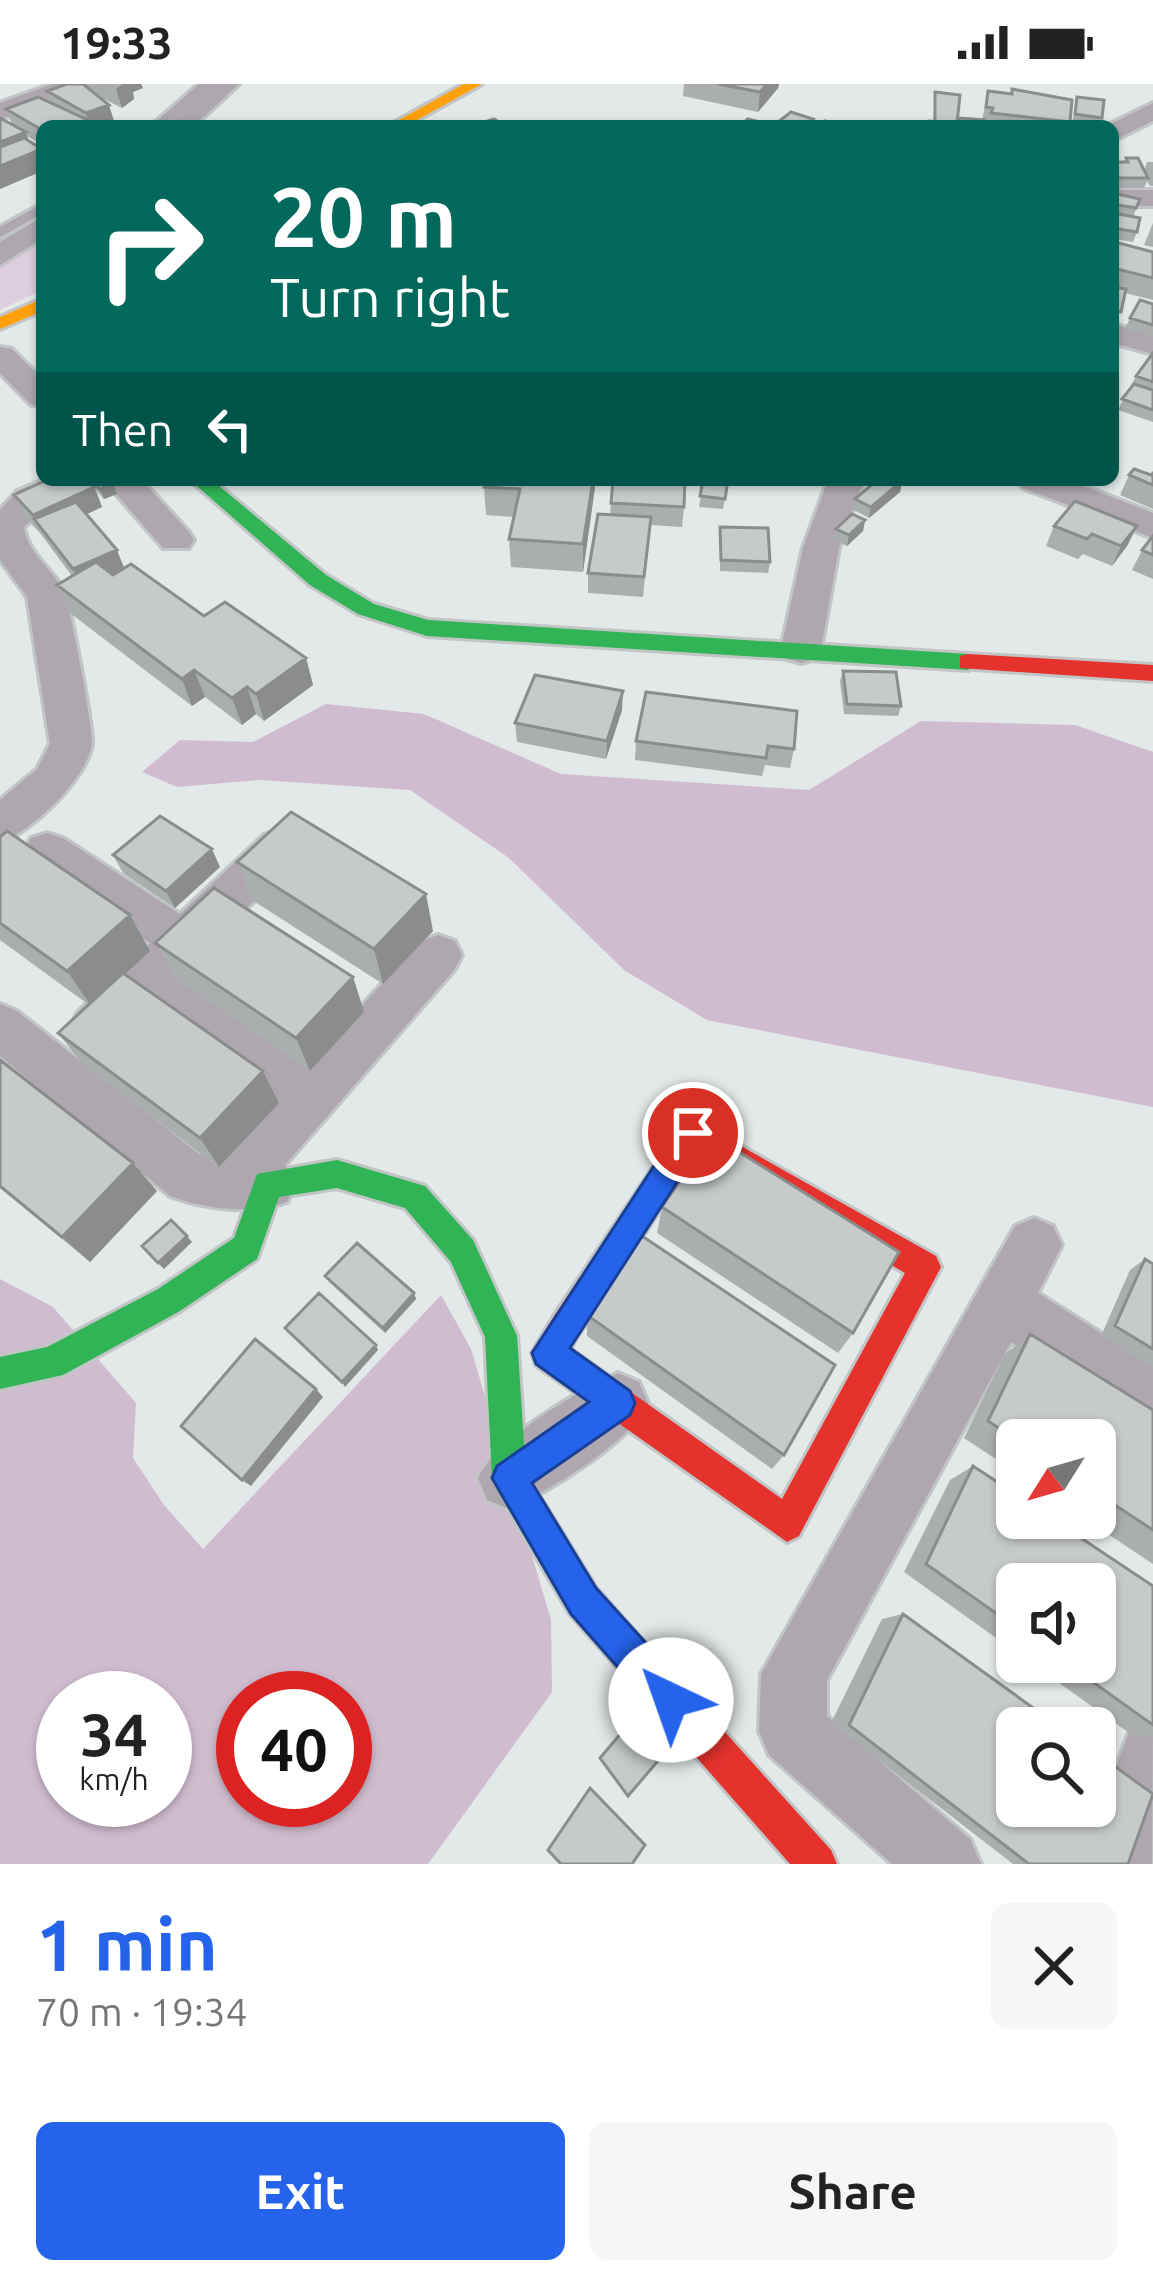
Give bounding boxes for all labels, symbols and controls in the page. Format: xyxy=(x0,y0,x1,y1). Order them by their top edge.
text: 19:33 xyxy=(60,17,173,68)
icon: right xyxy=(72,168,228,324)
text: 20 m xyxy=(270,169,457,263)
text: Turn right xyxy=(270,267,510,327)
icon: left xyxy=(197,396,263,462)
text: Then xyxy=(72,404,173,455)
pin xyxy=(642,1082,744,1184)
icon: arrive xyxy=(660,1100,726,1166)
north arrow xyxy=(996,1419,1116,1539)
map controls xyxy=(996,1419,1116,1827)
button: sound xyxy=(996,1563,1116,1683)
position arrow xyxy=(608,1637,734,1763)
speed limit sign: 40 xyxy=(216,1671,372,1827)
text: 34 xyxy=(80,1700,148,1767)
button: search xyxy=(996,1707,1116,1827)
text: km/h xyxy=(79,1762,149,1796)
button: close xyxy=(991,1903,1117,2029)
text: 1 min xyxy=(36,1904,218,1985)
text: 70 m · 19:34 xyxy=(36,1990,248,2033)
button: Exit xyxy=(36,2122,565,2260)
button: Share xyxy=(589,2122,1117,2260)

